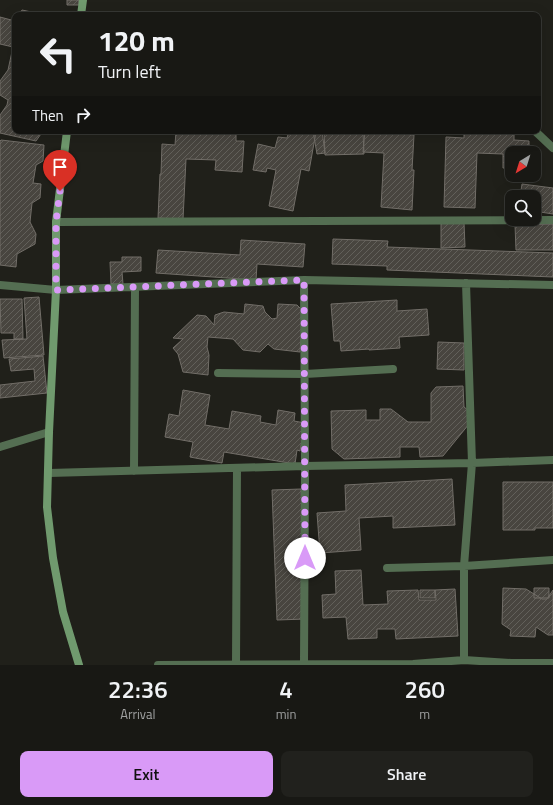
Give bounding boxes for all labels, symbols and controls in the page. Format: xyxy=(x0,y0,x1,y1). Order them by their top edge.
text: 120 m xyxy=(98,19,175,62)
icon: left xyxy=(32,28,84,80)
text: Turn left xyxy=(98,58,161,85)
text: Then xyxy=(32,104,64,127)
icon: right xyxy=(72,104,94,126)
north arrow xyxy=(505,146,541,182)
map controls xyxy=(505,146,541,226)
pin xyxy=(43,150,77,191)
icon: arrive xyxy=(49,156,71,178)
button: search xyxy=(505,190,541,226)
position arrow xyxy=(284,537,326,579)
text: 22:36 xyxy=(108,671,168,707)
text: 4 xyxy=(279,671,293,707)
text: 260 xyxy=(405,671,445,707)
text: Arrival xyxy=(120,704,155,724)
text: min xyxy=(276,704,296,724)
text: m xyxy=(419,704,430,724)
button: Exit xyxy=(20,751,273,797)
button: Share xyxy=(281,751,533,797)

